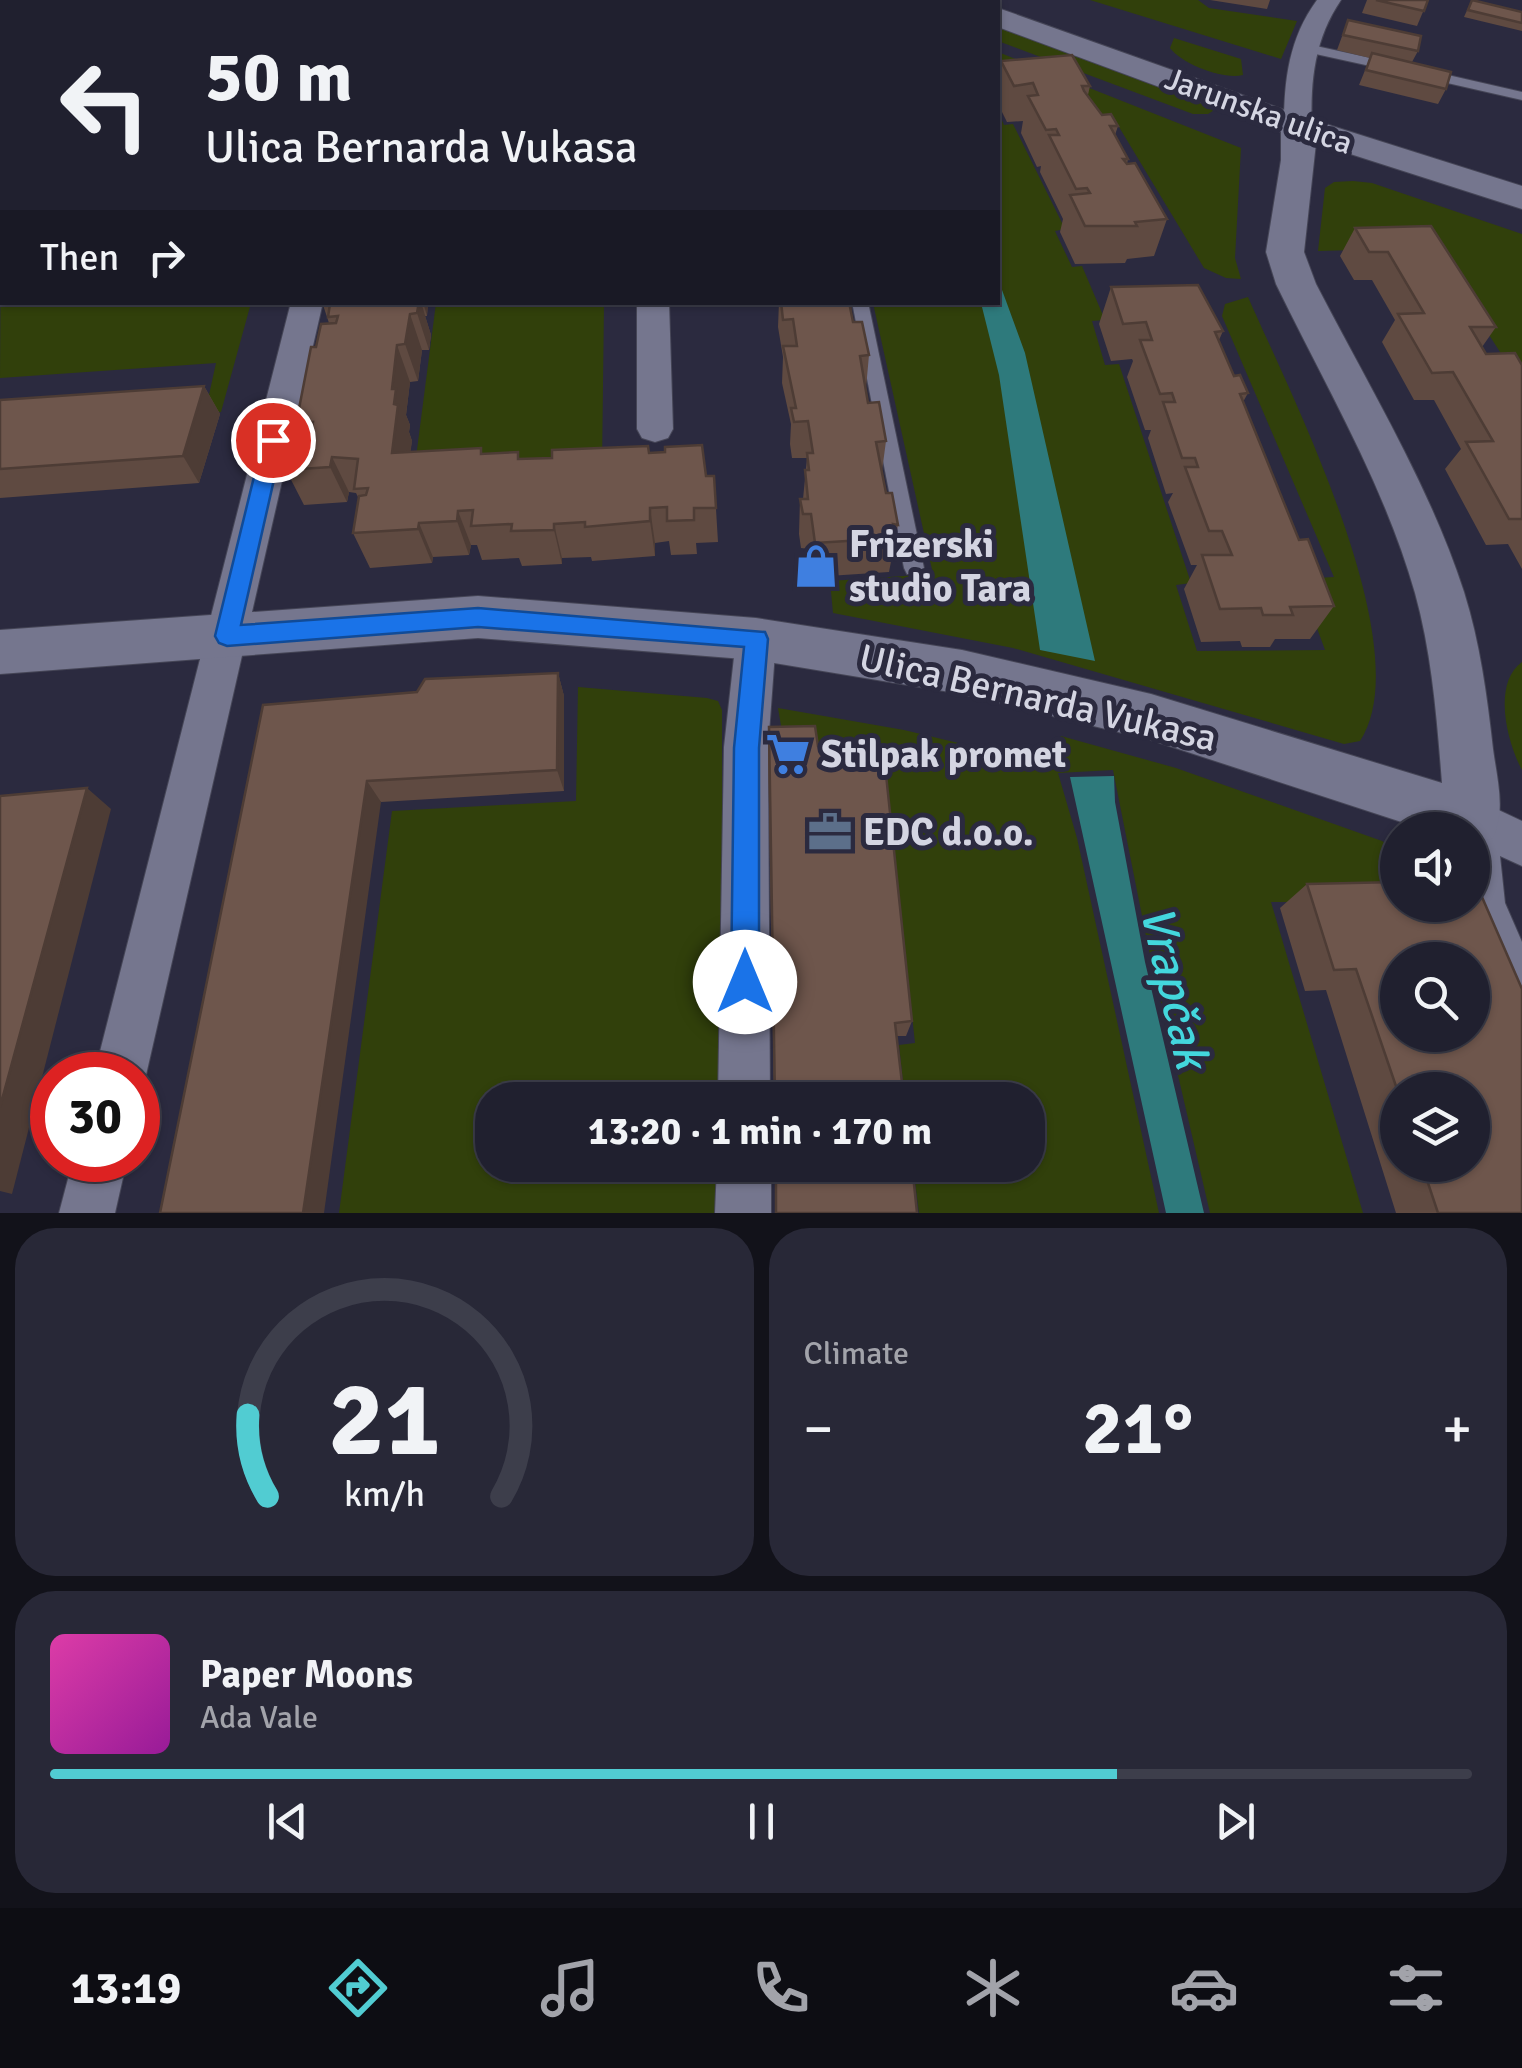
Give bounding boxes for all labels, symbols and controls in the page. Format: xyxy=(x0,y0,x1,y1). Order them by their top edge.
text: 50 m xyxy=(205,34,353,120)
icon: left xyxy=(40,40,170,170)
street label: Jarunska ulica xyxy=(1160,59,1358,163)
text: Ulica Bernarda Vukasa xyxy=(205,120,638,175)
icon: right xyxy=(139,230,194,285)
text: Then xyxy=(40,234,119,281)
pin xyxy=(231,398,316,483)
icon: arrive xyxy=(246,413,301,468)
place label: Frizerski studio Tara xyxy=(849,521,1031,612)
shop icon: Frizerski studio Tara xyxy=(792,542,840,590)
street label: Ulica Bernarda Vukasa xyxy=(855,634,1221,762)
supermarket icon: Stilpak promet xyxy=(764,730,812,778)
place label: Stilpak promet xyxy=(821,731,1066,778)
office icon: EDC d.o.o. xyxy=(806,808,854,856)
place label: EDC d.o.o. xyxy=(863,809,1034,856)
map controls xyxy=(1380,812,1490,1182)
button: sound xyxy=(1380,812,1490,922)
water label: Vrapčak xyxy=(1127,900,1222,1078)
position arrow xyxy=(693,930,797,1034)
button: search xyxy=(1380,942,1490,1052)
speed limit sign: 30 xyxy=(30,1052,160,1182)
button: layers xyxy=(1380,1072,1490,1182)
text: 13:20 · 1 min · 170 m xyxy=(588,1108,932,1155)
text: Climate xyxy=(804,1334,909,1373)
text: 21 xyxy=(328,1356,440,1484)
text: 21° xyxy=(1082,1382,1193,1475)
text: − xyxy=(804,1395,833,1463)
text: + xyxy=(1442,1395,1472,1463)
text: km/h xyxy=(344,1472,425,1516)
text: Paper Moons xyxy=(200,1651,413,1698)
text: Ada Vale xyxy=(200,1698,318,1737)
icon: previous xyxy=(260,1794,315,1849)
icon: pause xyxy=(734,1794,789,1849)
icon: next xyxy=(1208,1794,1263,1849)
icon: directions xyxy=(323,1953,393,2023)
icon: music xyxy=(535,1953,605,2023)
icon: phone xyxy=(746,1953,816,2023)
icon: climate xyxy=(958,1953,1028,2023)
icon: car xyxy=(1169,1953,1239,2023)
icon: filters xyxy=(1381,1953,1451,2023)
text: 13:19 xyxy=(71,1961,181,2016)

